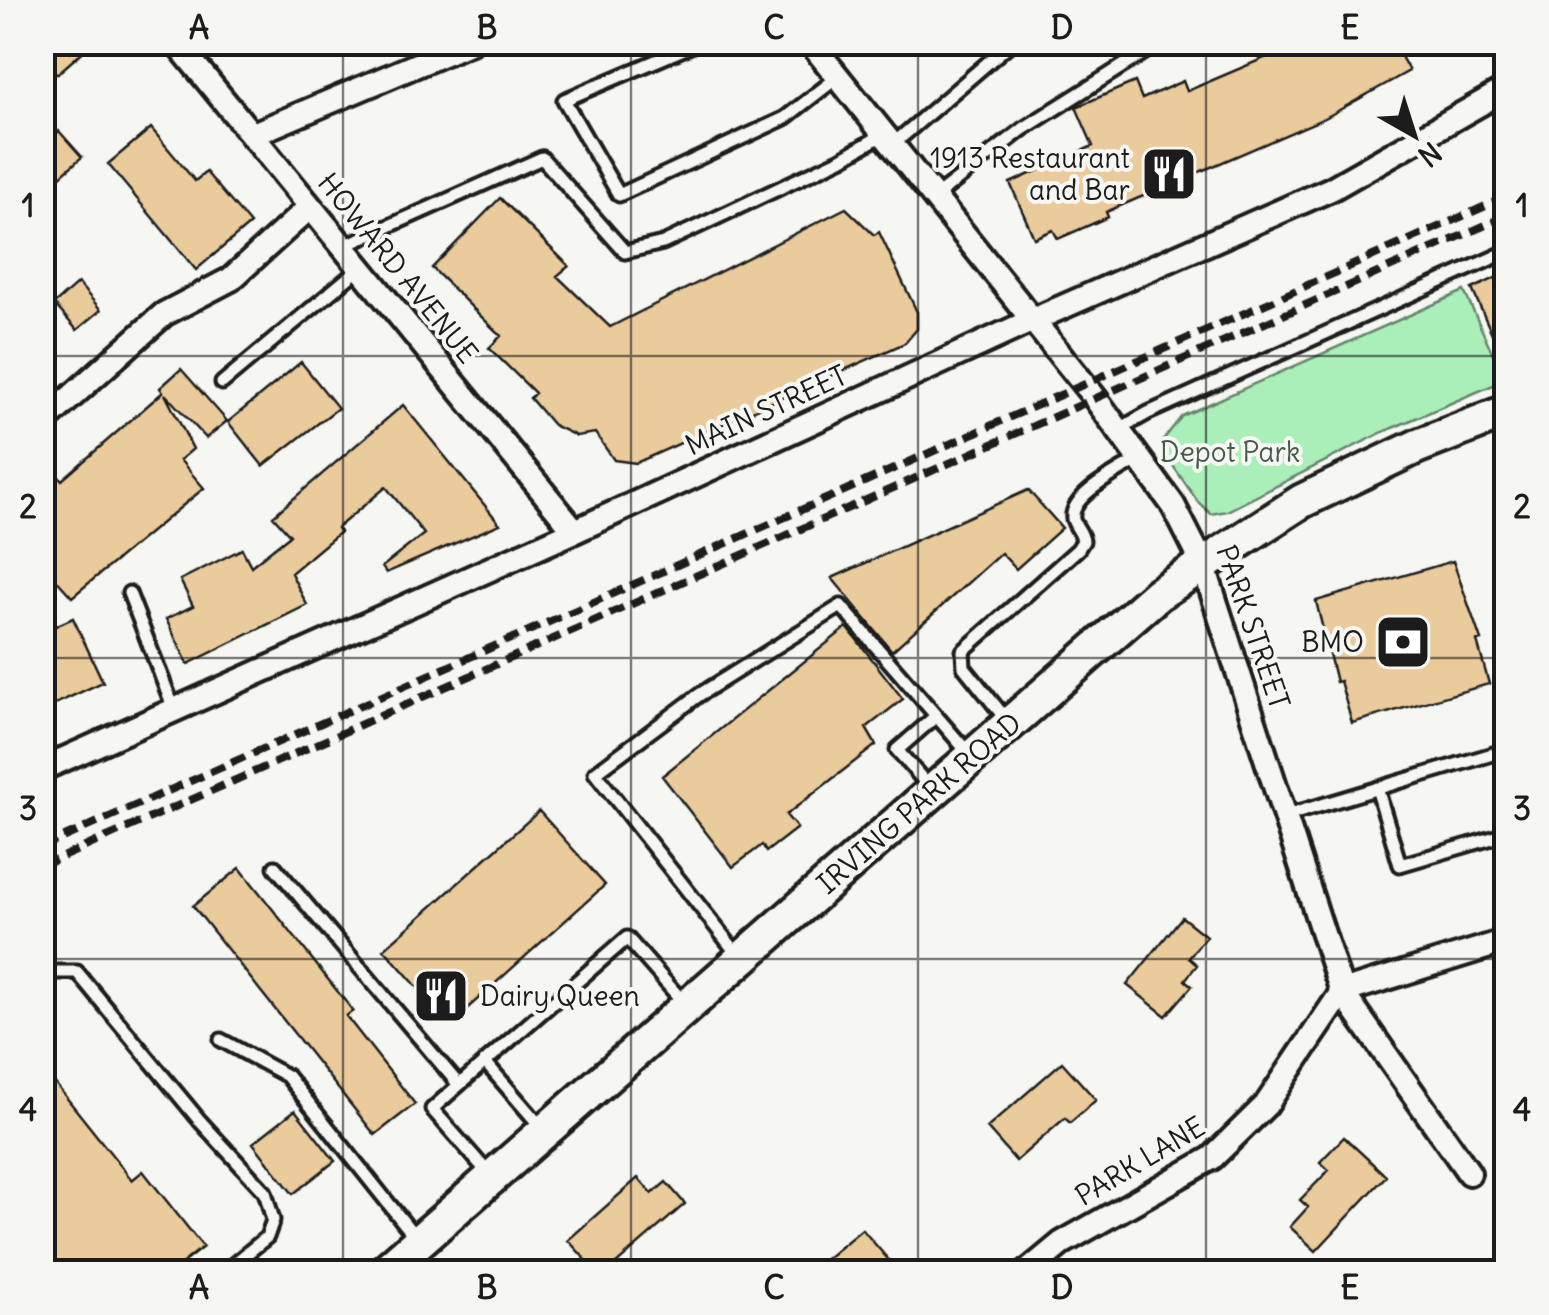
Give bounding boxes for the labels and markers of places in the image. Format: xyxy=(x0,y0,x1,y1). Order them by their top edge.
place label: 1913 Restaurant and Bar xyxy=(930,140,1130,208)
restaurant icon: 1913 Restaurant and Bar xyxy=(1139,144,1199,204)
bank icon: BMO xyxy=(1373,612,1433,672)
place label: BMO xyxy=(1301,624,1364,660)
restaurant icon: Dairy Queen xyxy=(411,966,471,1026)
place label: Dairy Queen xyxy=(480,978,640,1014)

